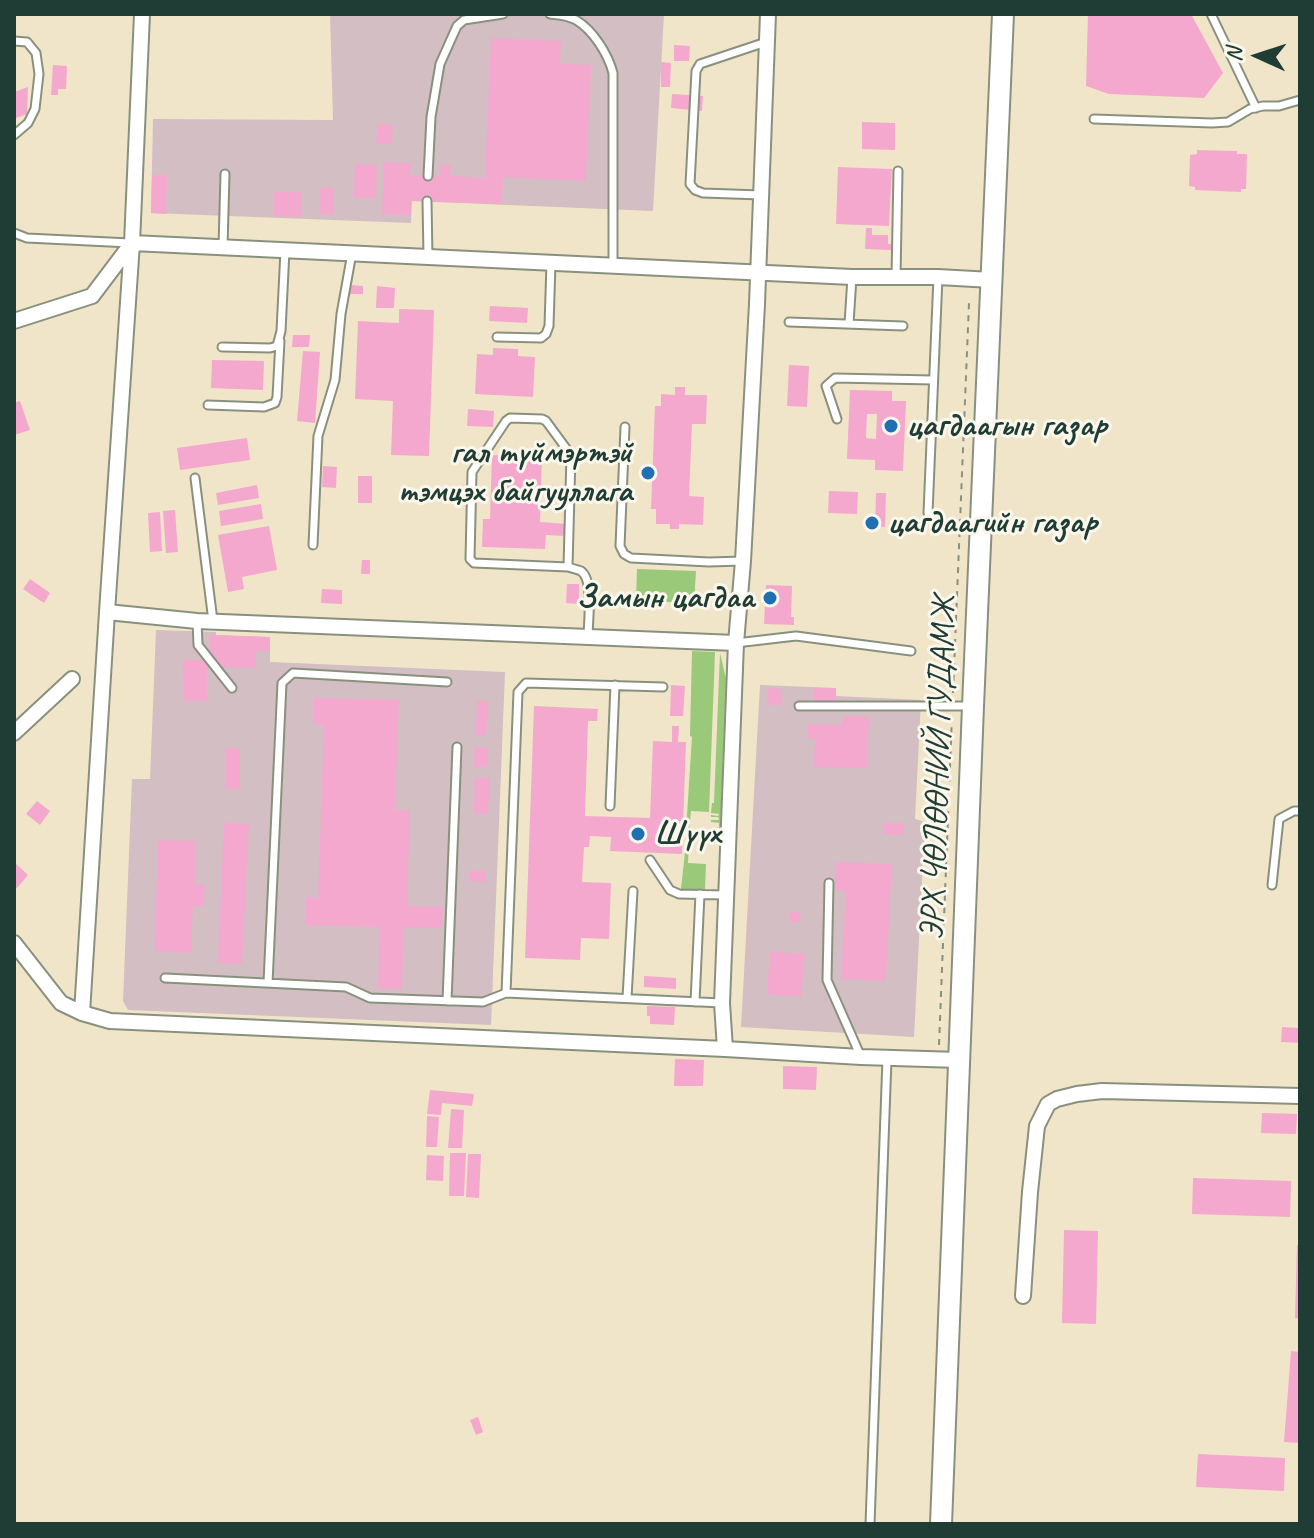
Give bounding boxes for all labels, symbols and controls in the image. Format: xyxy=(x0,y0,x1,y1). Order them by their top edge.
north arrow xyxy=(1218,16,1298,96)
text: N xyxy=(1220,47,1248,62)
place label: цагдаагын газар xyxy=(907,406,1107,446)
marker: цагдаагын газар xyxy=(882,417,900,435)
place label: гал түймэртэй тэмцэх байгууллага xyxy=(398,433,632,512)
marker: гал түймэртэй тэмцэх байгууллага xyxy=(639,464,657,482)
place label: цагдаагийн газар xyxy=(888,503,1097,543)
marker: цагдаагийн газар xyxy=(863,514,881,532)
place label: Замын цагдаа xyxy=(576,578,754,618)
marker: Замын цагдаа xyxy=(761,589,779,607)
street label: ЭРХ ЧӨЛӨӨНИЙ ГУДАМЖ xyxy=(913,595,965,941)
place label: Шүүх xyxy=(654,814,720,854)
marker: Шүүх xyxy=(629,825,647,843)

